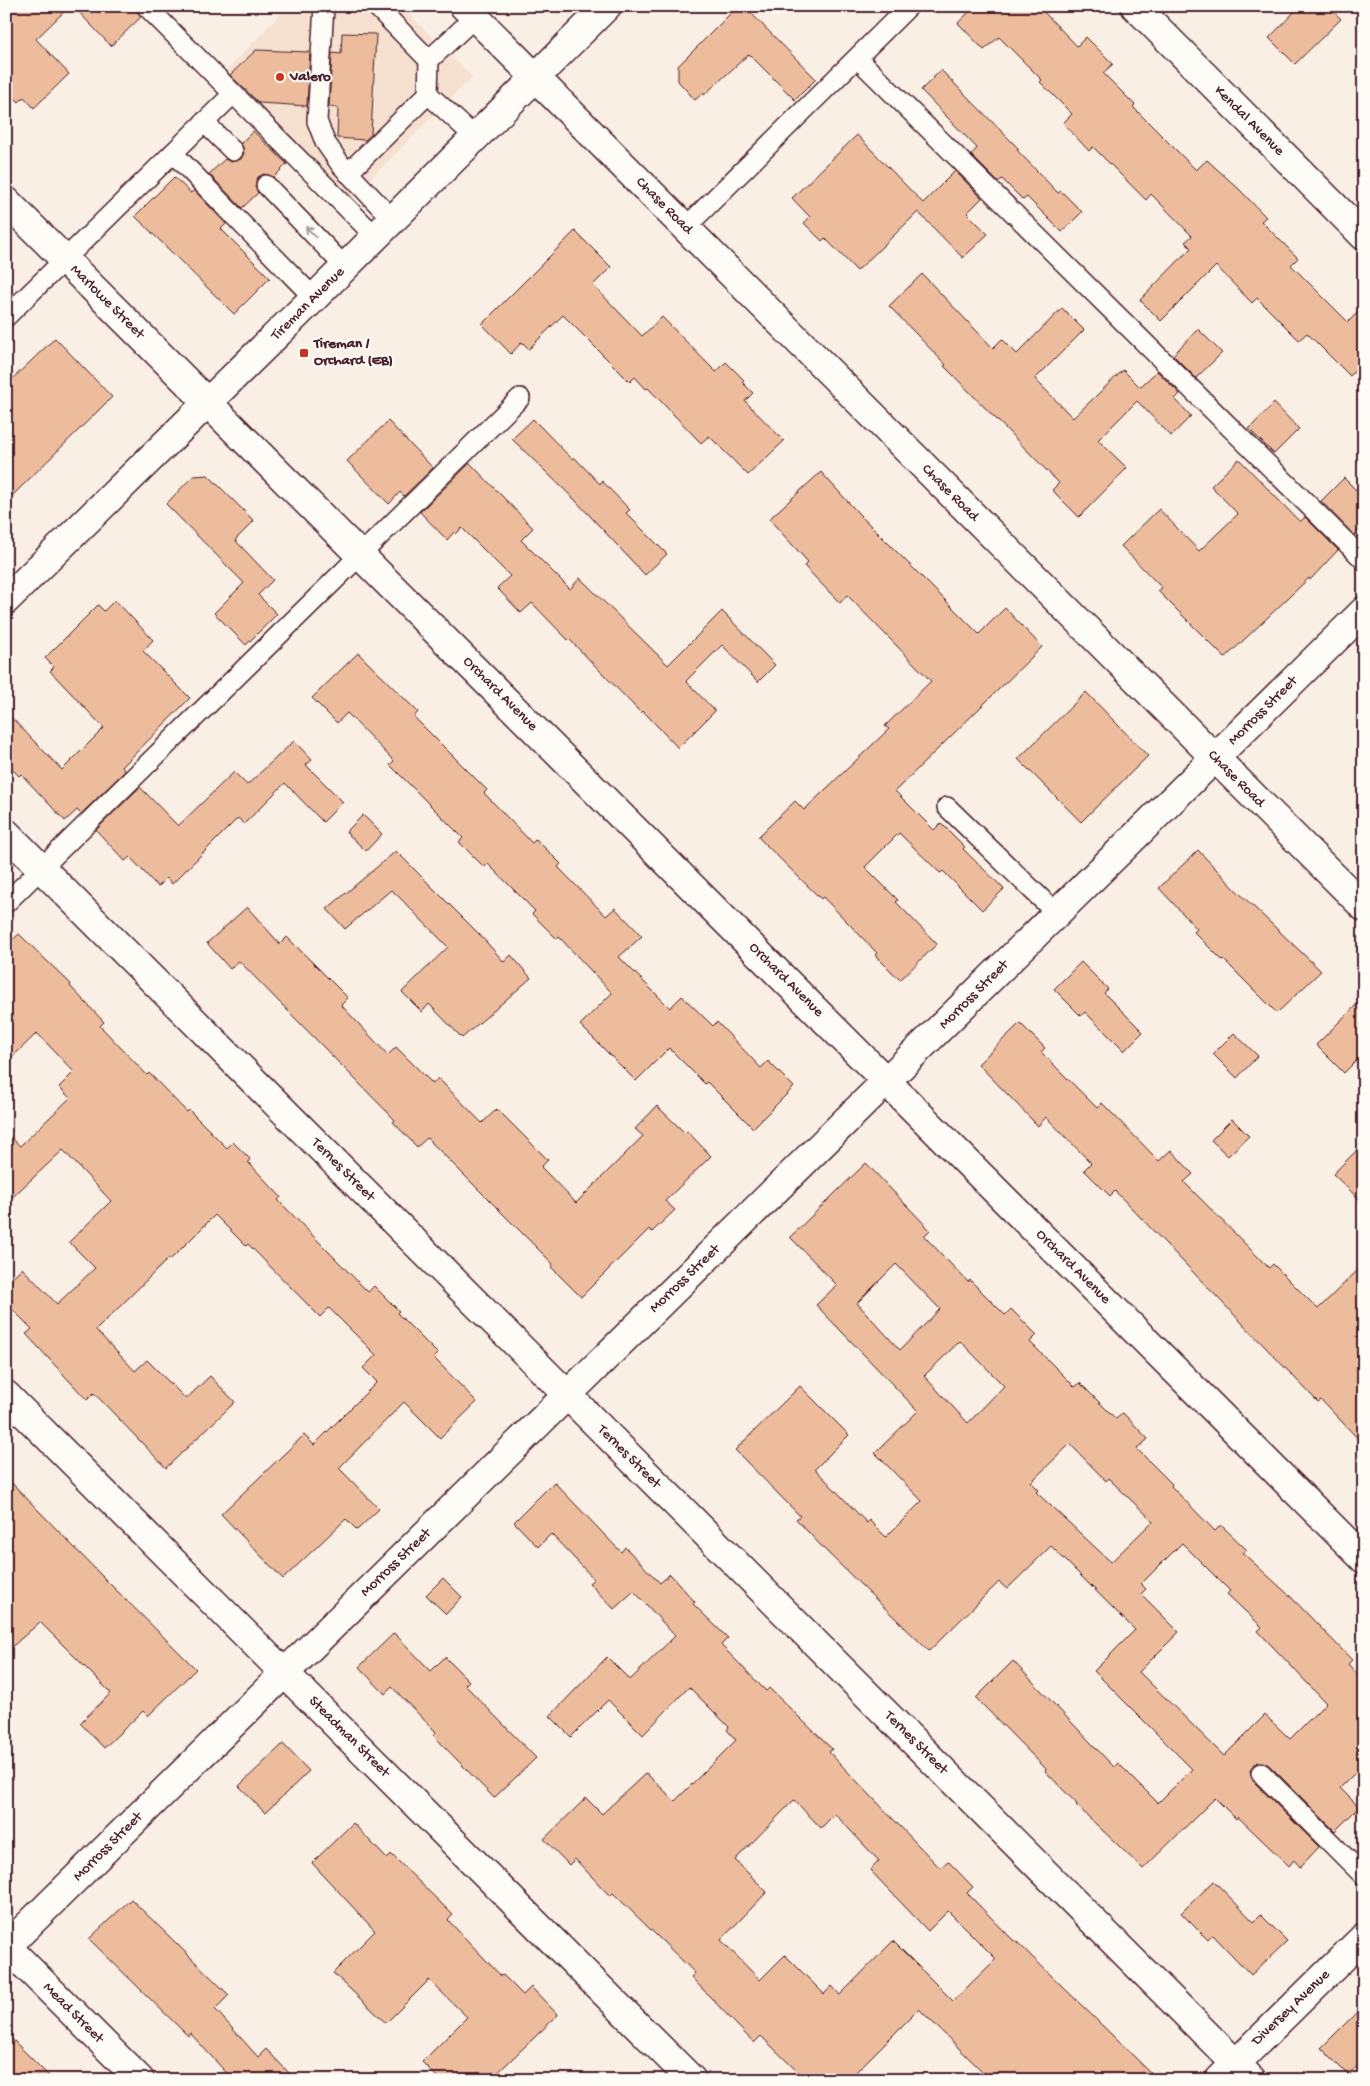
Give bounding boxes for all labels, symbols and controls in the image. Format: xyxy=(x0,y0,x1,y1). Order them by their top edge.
place label: Valero xyxy=(289,68,331,86)
marker: Valero xyxy=(274,71,286,83)
street label: Kendal Avenue xyxy=(1210,82,1288,160)
street label: Chase Road xyxy=(631,173,697,239)
one-way arrow xyxy=(305,226,317,239)
street label: Marlowe Street xyxy=(66,261,149,344)
street label: Tireman Avenue xyxy=(267,263,349,345)
place label: Tireman / Orchard (EB) xyxy=(313,335,393,370)
marker: Tireman / Orchard (EB) xyxy=(298,347,310,359)
street label: Chase Road xyxy=(917,460,983,526)
street label: Orchard Avenue xyxy=(459,653,541,735)
street label: Morross Street xyxy=(1224,671,1303,750)
street label: Chase Road xyxy=(1203,746,1269,812)
street label: Orchard Avenue xyxy=(745,939,827,1021)
street label: Morross Street xyxy=(935,955,1014,1034)
street label: Ternes Street xyxy=(307,1134,380,1207)
street label: Orchard Avenue xyxy=(1032,1226,1114,1308)
street label: Morross Street xyxy=(646,1240,725,1317)
street label: Ternes Street xyxy=(593,1421,666,1494)
street label: Morross Street xyxy=(357,1524,436,1601)
street label: Steadman Street xyxy=(305,1693,395,1783)
street label: Ternes Street xyxy=(880,1707,953,1780)
street label: Morross Street xyxy=(69,1807,148,1886)
street label: Diversey Avenue xyxy=(1247,1966,1334,2051)
street label: Mead Street xyxy=(39,1979,109,2049)

